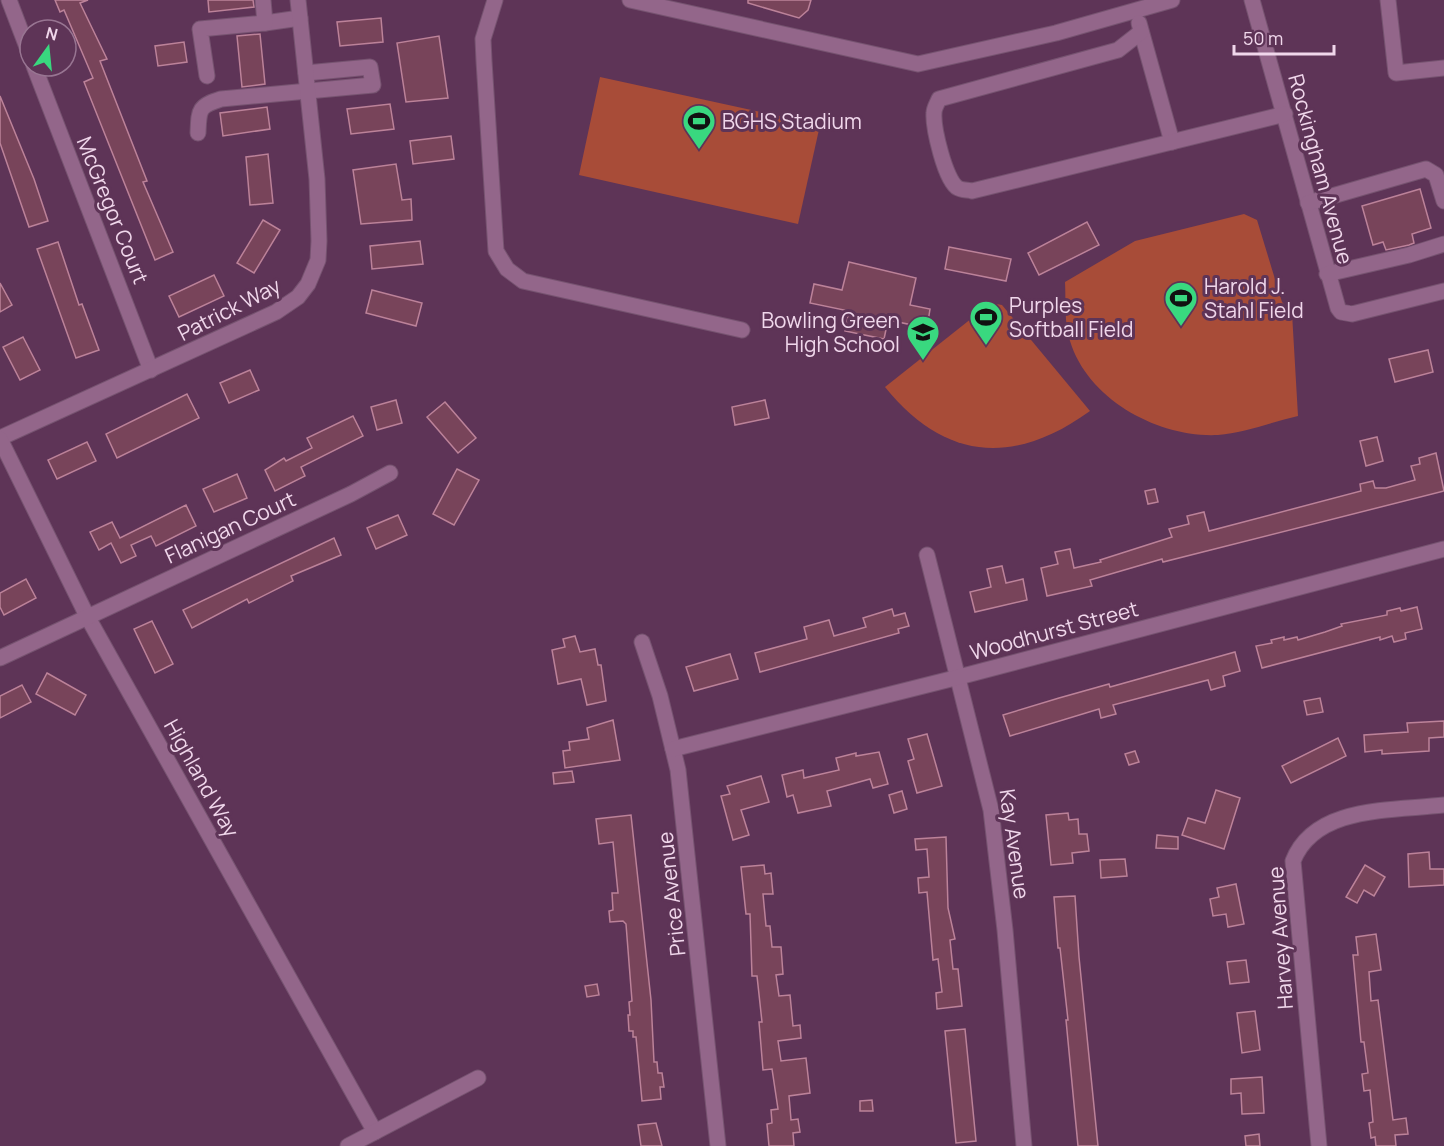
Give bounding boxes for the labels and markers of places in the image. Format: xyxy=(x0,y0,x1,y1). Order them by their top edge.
sports icon: BGHS Stadium xyxy=(681,103,717,150)
place label: BGHS Stadium xyxy=(722,107,862,135)
place label: Harold J. Stahl Field xyxy=(1204,272,1304,324)
sports icon: Harold J. Stahl Field xyxy=(1163,280,1199,327)
place label: Purples Softball Field xyxy=(1009,291,1133,343)
sports icon: Purples Softball Field xyxy=(968,299,1004,346)
place label: Bowling Green High School xyxy=(761,306,900,358)
school or university icon: Bowling Green High School xyxy=(905,314,941,361)

